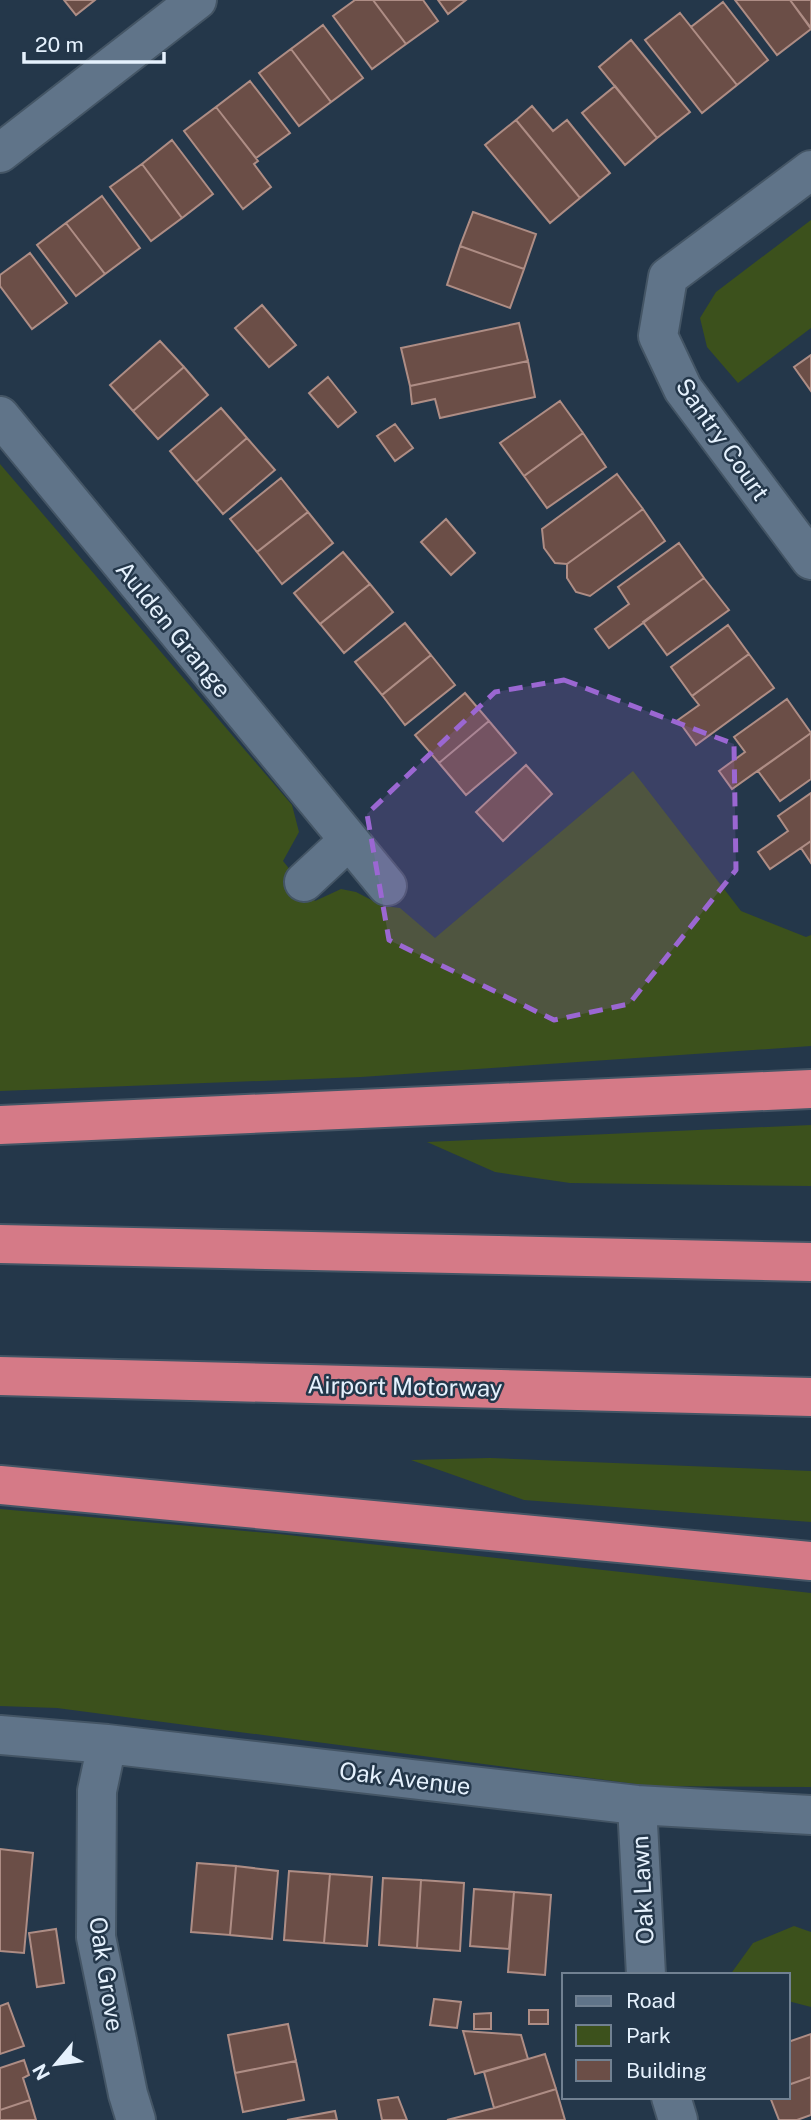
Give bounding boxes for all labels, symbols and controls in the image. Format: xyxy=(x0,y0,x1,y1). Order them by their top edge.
scale bar xyxy=(24,21,164,65)
text: 20 m xyxy=(35,32,84,57)
street label: Santry Court xyxy=(671,373,775,505)
street label: Aulden Grange xyxy=(111,555,237,703)
street label: Airport Motorway xyxy=(307,1370,503,1402)
street label: Oak Avenue xyxy=(338,1756,472,1800)
street label: Oak Lawn xyxy=(625,1835,659,1945)
street label: Oak Grove xyxy=(84,1915,130,2033)
legend xyxy=(562,1973,790,2099)
text: Road xyxy=(626,1988,676,2013)
text: Park xyxy=(626,2023,671,2048)
north arrow xyxy=(21,2029,91,2099)
text: Building xyxy=(626,2058,707,2083)
text: N xyxy=(28,2060,54,2084)

